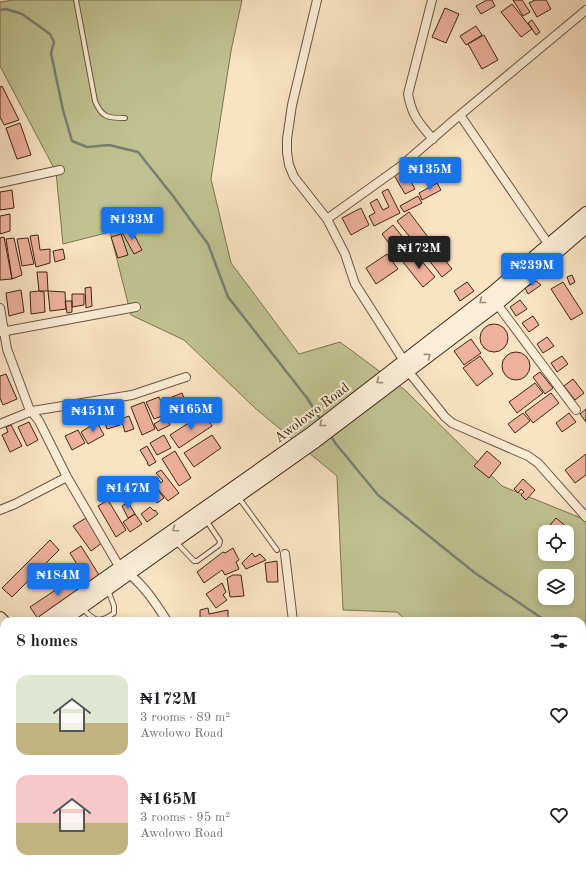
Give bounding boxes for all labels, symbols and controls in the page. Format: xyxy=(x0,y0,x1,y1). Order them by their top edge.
pin: ₦135M xyxy=(402,157,458,191)
text: ₦135M xyxy=(408,163,452,176)
pin: ₦133M xyxy=(104,207,160,241)
text: ₦133M xyxy=(110,213,154,226)
pin: ₦172M xyxy=(391,236,447,270)
text: ₦172M xyxy=(397,242,441,255)
pin: ₦239M xyxy=(504,253,560,287)
text: ₦239M xyxy=(510,259,554,272)
one-way arrow xyxy=(479,297,486,304)
one-way arrow xyxy=(424,353,431,361)
one-way arrow xyxy=(376,376,383,383)
street label: Awolowo Road xyxy=(272,380,352,446)
pin: ₦165M xyxy=(163,397,219,431)
pin: ₦451M xyxy=(65,399,121,433)
text: ₦165M xyxy=(169,403,213,416)
text: ₦451M xyxy=(71,405,115,418)
one-way arrow xyxy=(320,419,327,426)
pin: ₦147M xyxy=(100,476,156,510)
text: ₦147M xyxy=(106,482,150,495)
one-way arrow xyxy=(172,524,179,532)
map controls xyxy=(538,525,574,605)
button: locate xyxy=(538,525,574,561)
pin: ₦184M xyxy=(30,563,86,597)
text: ₦184M xyxy=(36,569,80,582)
button: layers xyxy=(538,569,574,605)
icon: filters xyxy=(548,630,570,652)
text: 8 homes xyxy=(16,633,78,650)
icon: home xyxy=(48,691,96,739)
text: ₦172M xyxy=(140,691,197,708)
icon: heart xyxy=(548,704,570,726)
text: 3 rooms · 89 m² xyxy=(140,711,230,724)
text: Awolowo Road xyxy=(140,727,223,740)
icon: home xyxy=(48,791,96,839)
text: ₦165M xyxy=(140,791,197,808)
icon: heart xyxy=(548,804,570,826)
text: 3 rooms · 95 m² xyxy=(140,811,230,824)
text: Awolowo Road xyxy=(140,827,223,840)

